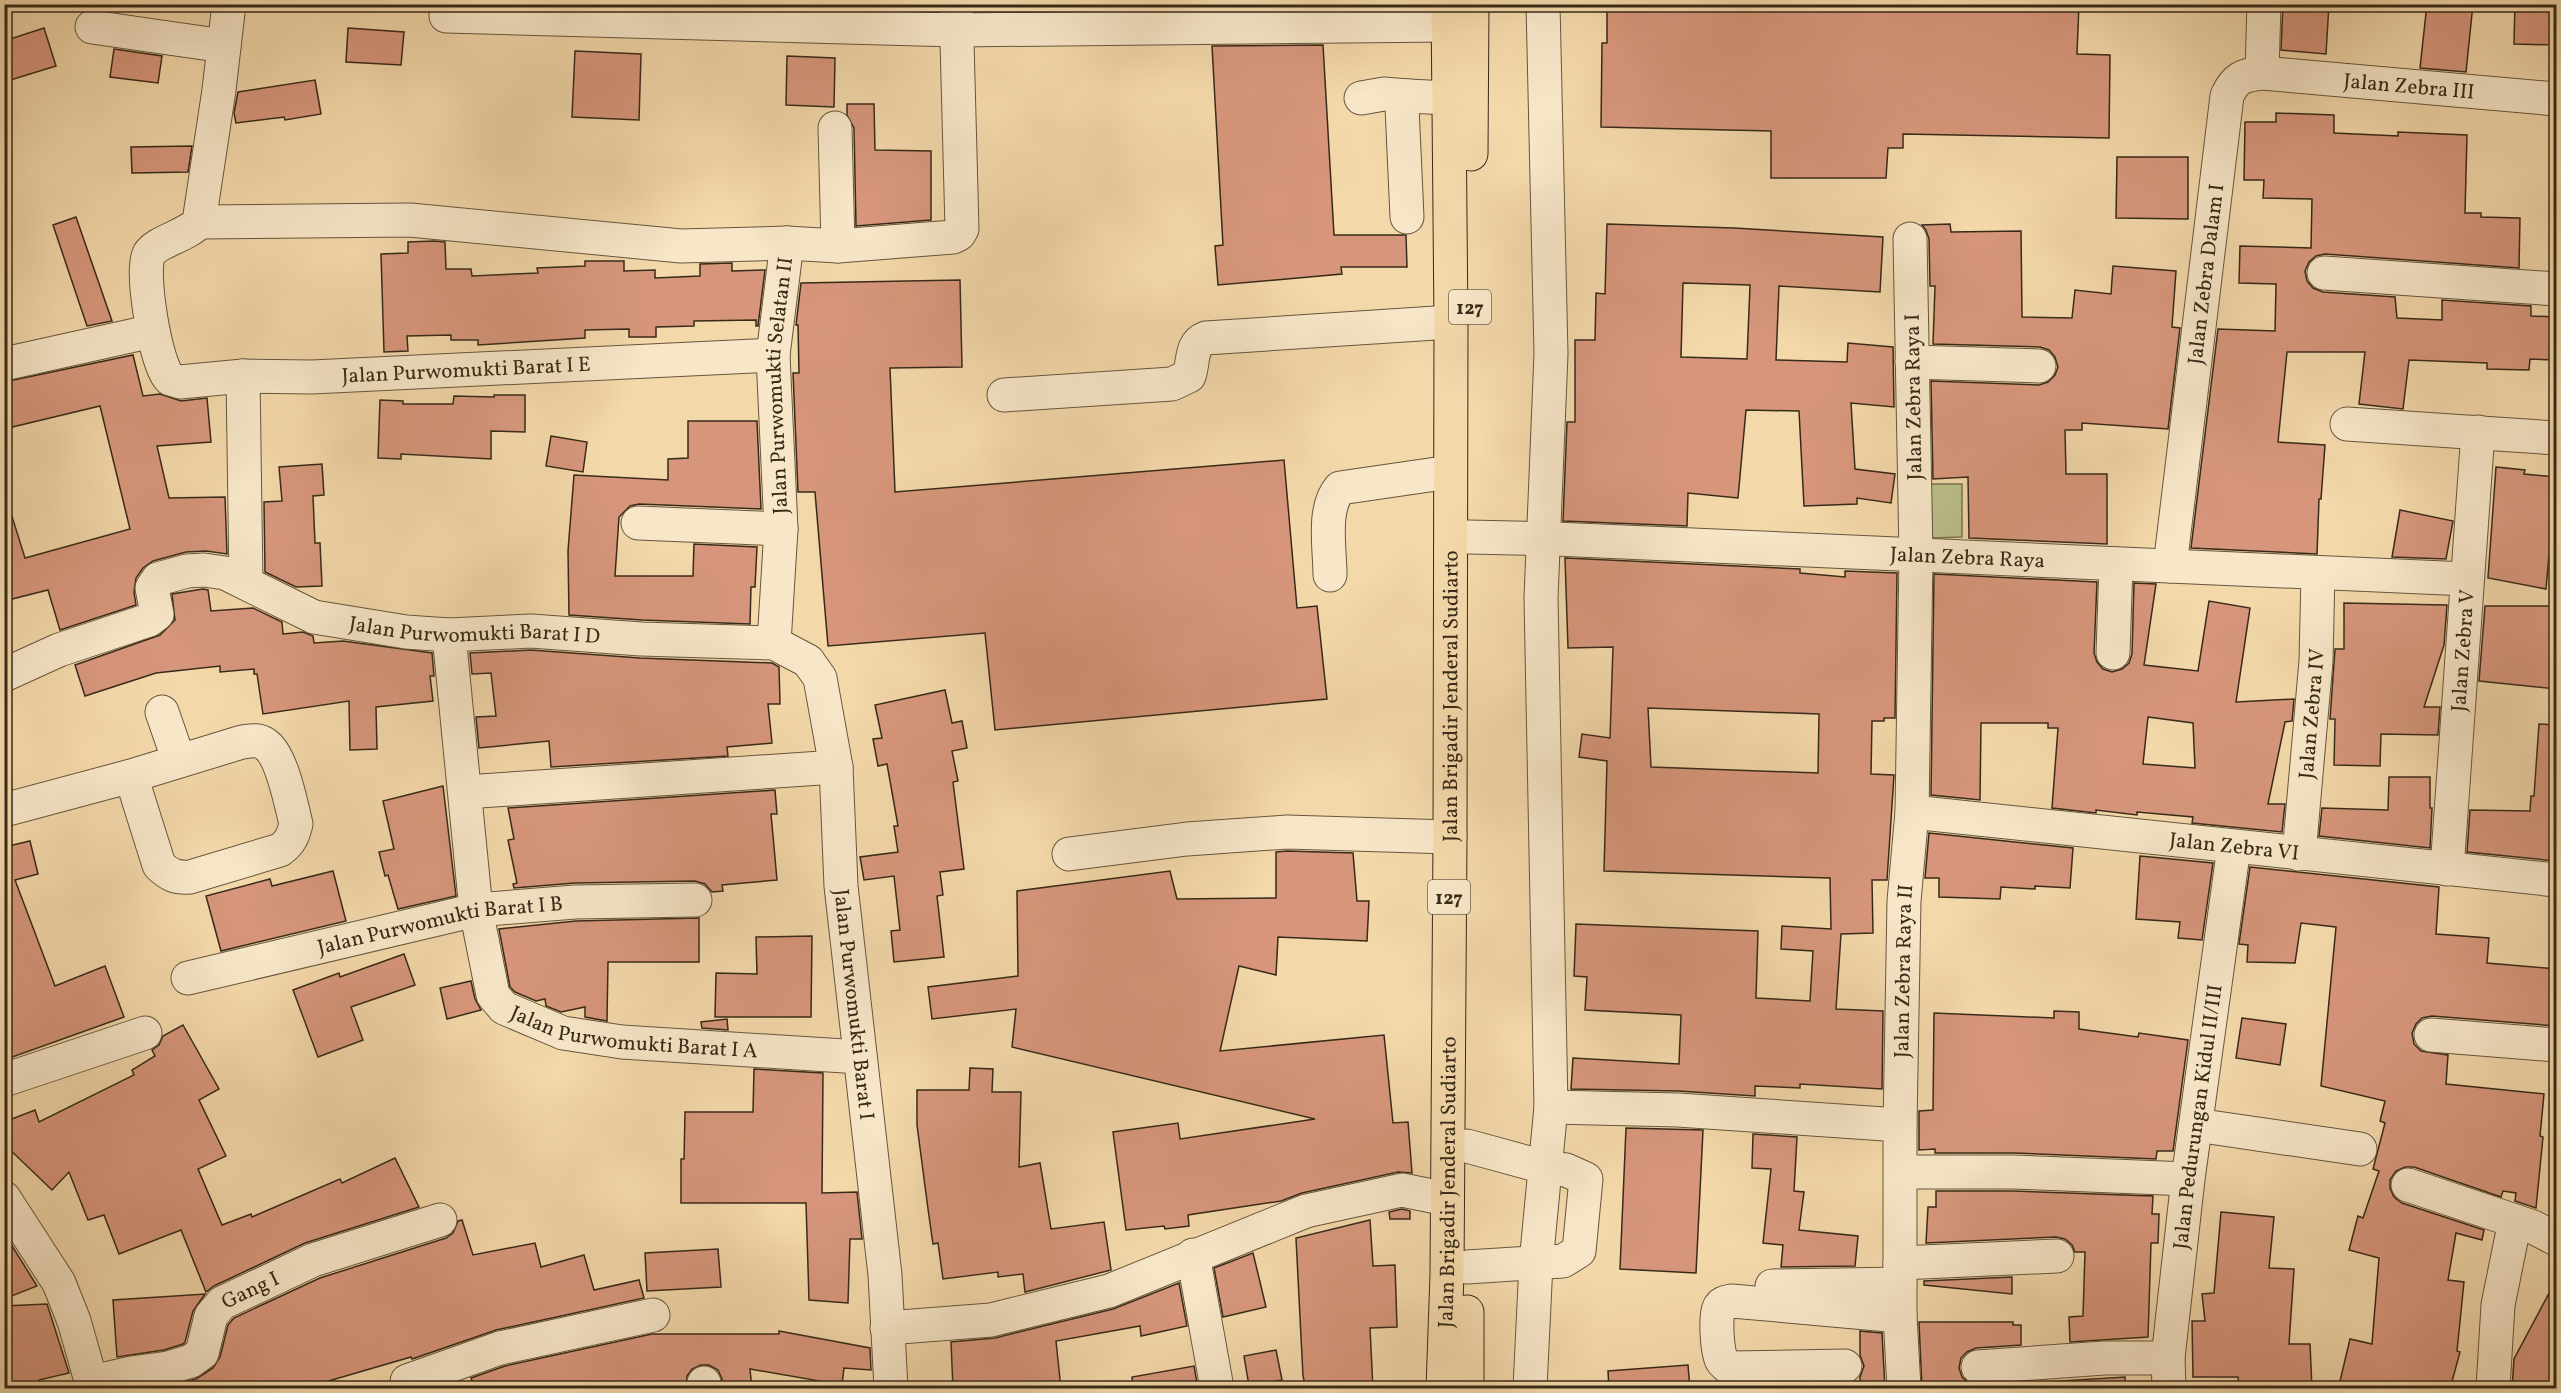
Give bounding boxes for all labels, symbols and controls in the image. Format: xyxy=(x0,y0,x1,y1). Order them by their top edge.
street label: Jalan Zebra III xyxy=(2342,67,2476,108)
street label: Jalan Zebra Dalam I xyxy=(2182,182,2232,366)
street label: Jalan Purwomukti Selatan II xyxy=(760,255,801,515)
road number: 127 xyxy=(1449,290,1491,324)
street label: Jalan Zebra Raya I xyxy=(1899,313,1930,481)
street label: Jalan Purwomukti Barat I E xyxy=(341,351,591,392)
street label: Jalan Zebra Raya xyxy=(1889,541,2046,576)
street label: Jalan Brigadir Jenderal Sudiarto xyxy=(1437,550,1467,842)
street label: Jalan Zebra V xyxy=(2445,588,2483,713)
street label: Jalan Purwomukti Barat I D xyxy=(347,610,601,652)
street label: Jalan Zebra IV xyxy=(2293,648,2332,780)
street label: Jalan Zebra VI xyxy=(2168,826,2300,869)
road number: 127 xyxy=(1428,880,1470,914)
street label: Jalan Zebra Raya II xyxy=(1888,883,1921,1059)
street label: Jalan Purwomukti Barat I xyxy=(825,888,880,1122)
street label: Jalan Purwomukti Barat I B xyxy=(315,890,564,963)
street label: Jalan Pedurungan Kidul II/III xyxy=(2167,983,2231,1251)
street label: Jalan Purwomukti Barat I A xyxy=(505,999,759,1067)
street label: Jalan Brigadir Jenderal Sudiarto xyxy=(1432,1036,1465,1329)
street label: Gang I xyxy=(217,1265,284,1317)

